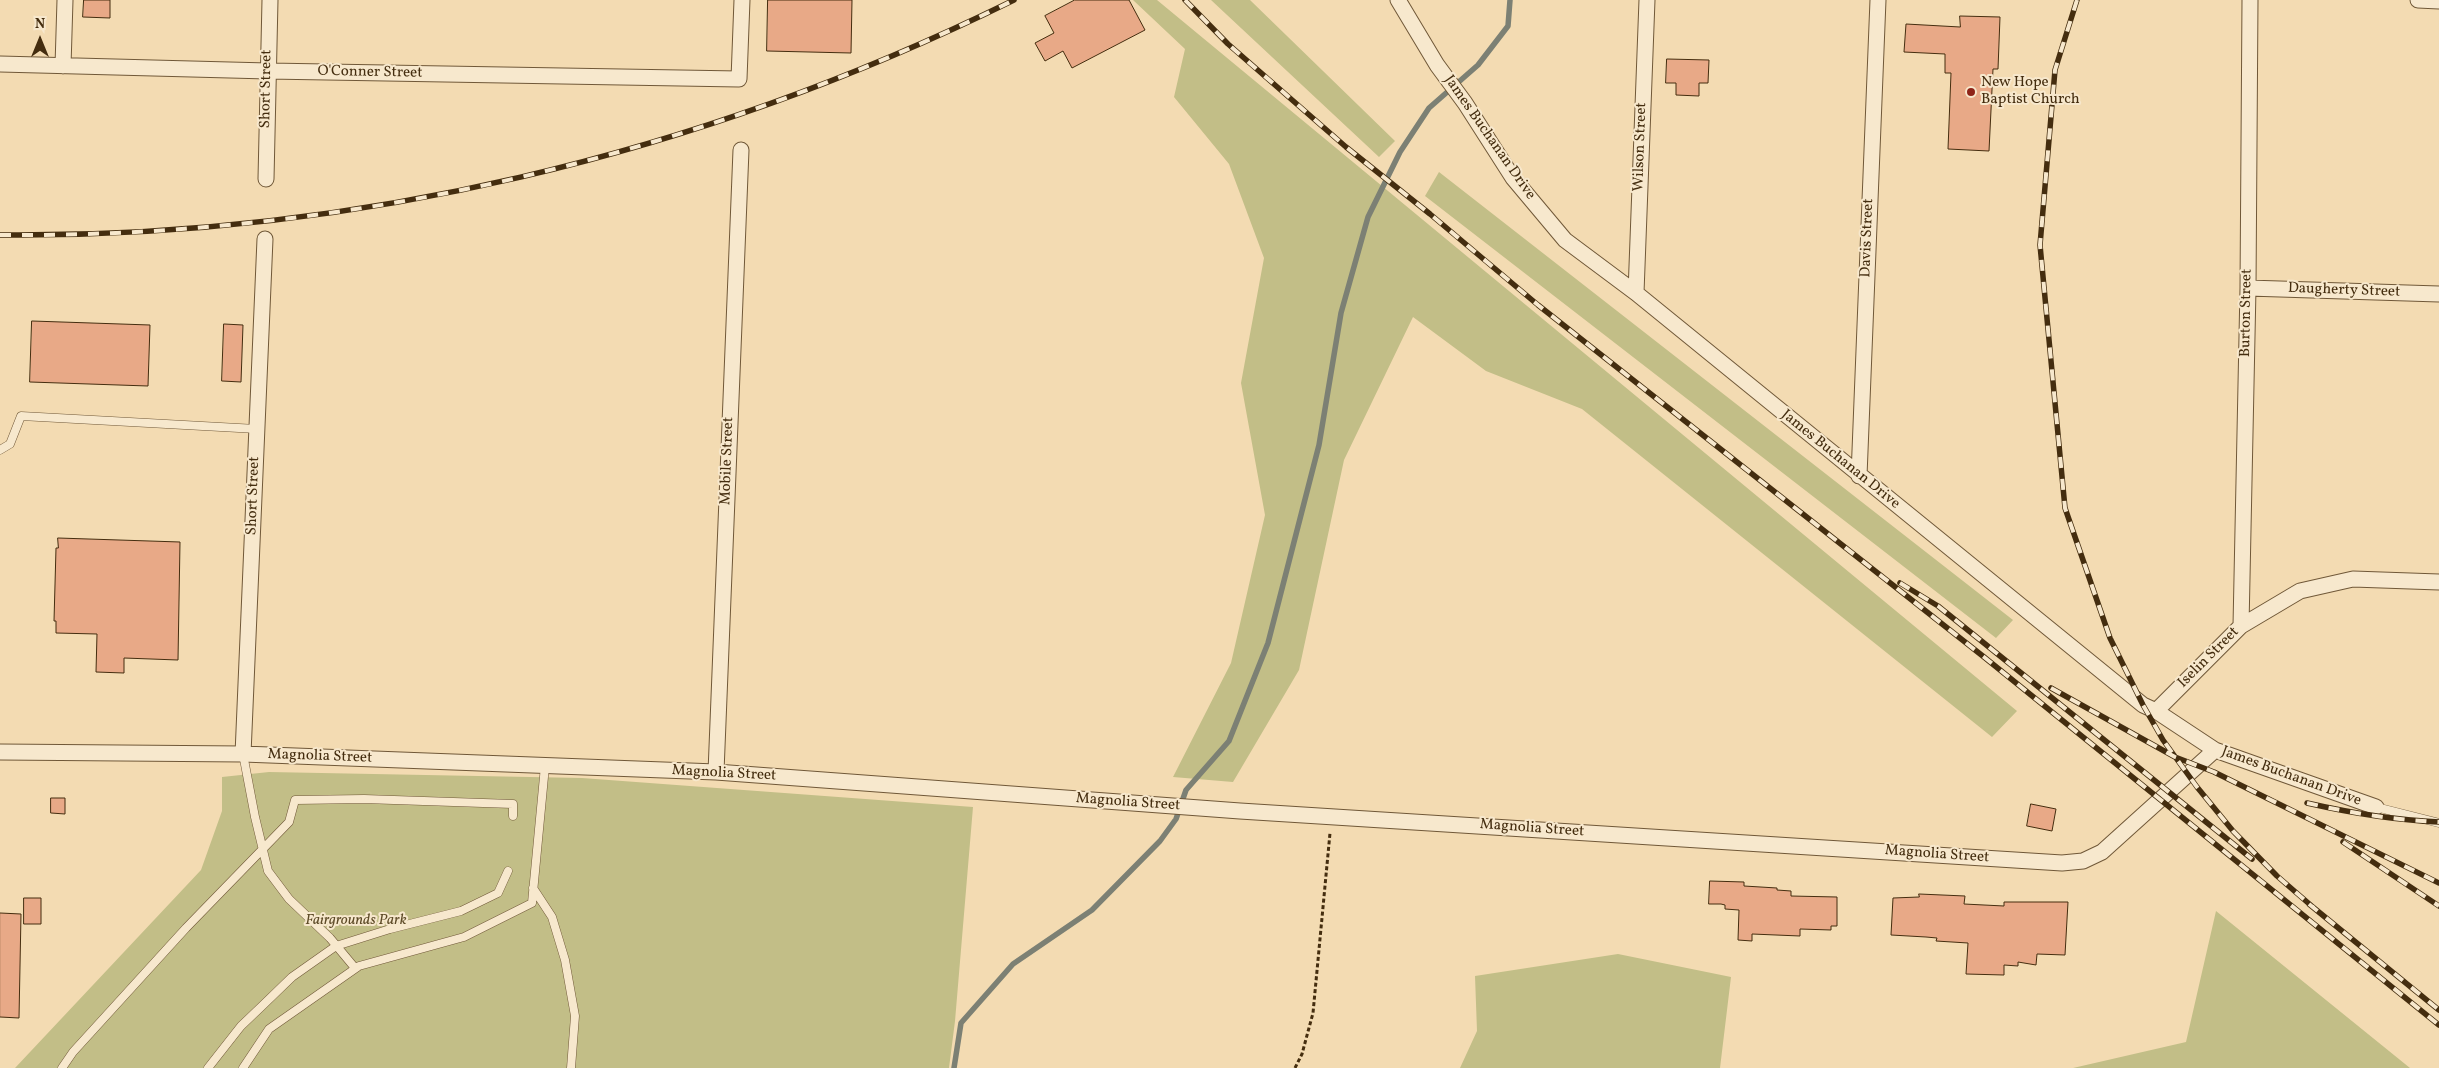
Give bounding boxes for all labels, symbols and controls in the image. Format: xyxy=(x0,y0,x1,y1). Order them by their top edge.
north arrow xyxy=(15,15,65,65)
text: N xyxy=(35,15,45,34)
street label: Short Street xyxy=(257,49,277,129)
street label: O'Conner Street xyxy=(317,63,423,83)
street label: James Buchanan Drive xyxy=(1439,72,1539,204)
place label: New Hope Baptist Church xyxy=(1981,74,2080,109)
marker: New Hope Baptist Church xyxy=(1965,86,1977,98)
street label: Wilson Street xyxy=(1630,102,1652,192)
street label: Davis Street xyxy=(1858,198,1878,278)
street label: Burton Street xyxy=(2237,269,2257,357)
street label: Daugherty Street xyxy=(2287,280,2401,302)
street label: James Buchanan Drive xyxy=(1777,407,1903,513)
street label: Mobile Street xyxy=(717,417,739,505)
street label: Short Street xyxy=(244,456,264,536)
street label: Iselin Street xyxy=(2175,624,2243,692)
street label: James Buchanan Drive xyxy=(2218,743,2364,811)
street label: Magnolia Street xyxy=(267,746,373,768)
street label: Magnolia Street xyxy=(671,762,777,786)
street label: Magnolia Street xyxy=(1075,790,1181,816)
street label: Magnolia Street xyxy=(1479,816,1585,842)
street label: Magnolia Street xyxy=(1884,842,1990,868)
park label: Fairgrounds Park xyxy=(305,912,407,930)

